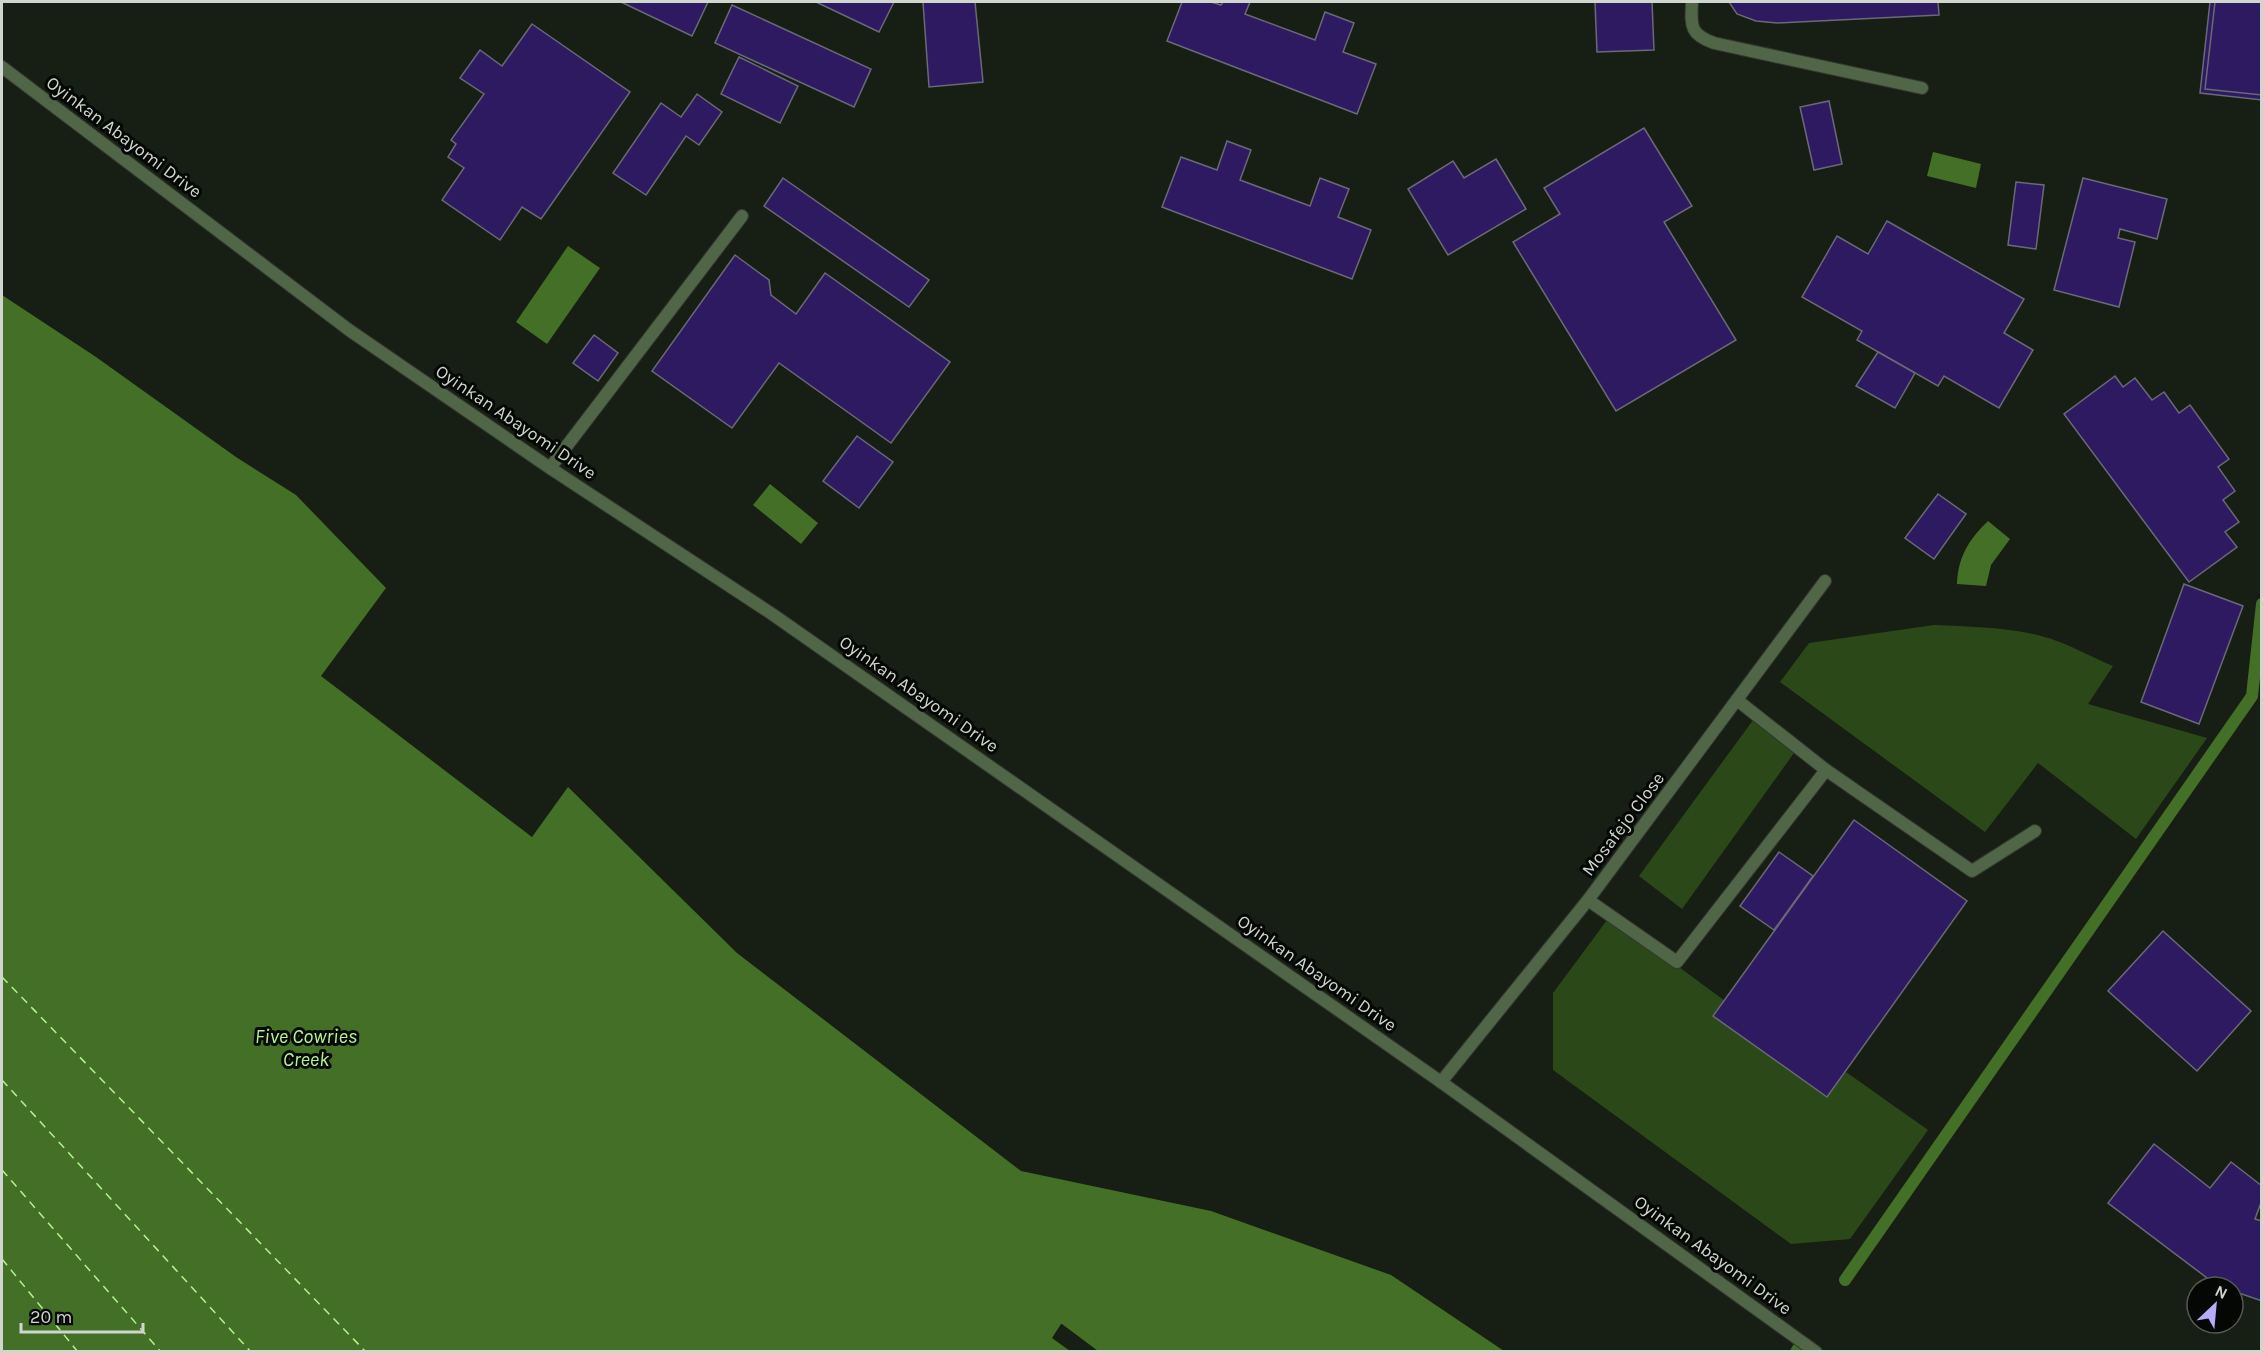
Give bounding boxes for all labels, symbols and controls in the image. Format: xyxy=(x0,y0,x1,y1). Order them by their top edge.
street label: Oyinkan Abayomi Drive xyxy=(42,71,206,203)
street label: Oyinkan Abayomi Drive xyxy=(431,360,601,484)
street label: Oyinkan Abayomi Drive xyxy=(835,631,1003,757)
street label: Mosafejo Close xyxy=(1577,768,1669,880)
street label: Oyinkan Abayomi Drive xyxy=(1233,910,1401,1036)
water label: Five Cowries Creek xyxy=(255,1025,357,1071)
street label: Oyinkan Abayomi Drive xyxy=(1630,1191,1796,1319)
north arrow xyxy=(2185,1275,2245,1335)
text: N xyxy=(2212,1281,2231,1303)
scale bar xyxy=(21,1296,142,1334)
text: 20 m xyxy=(30,1306,72,1328)

